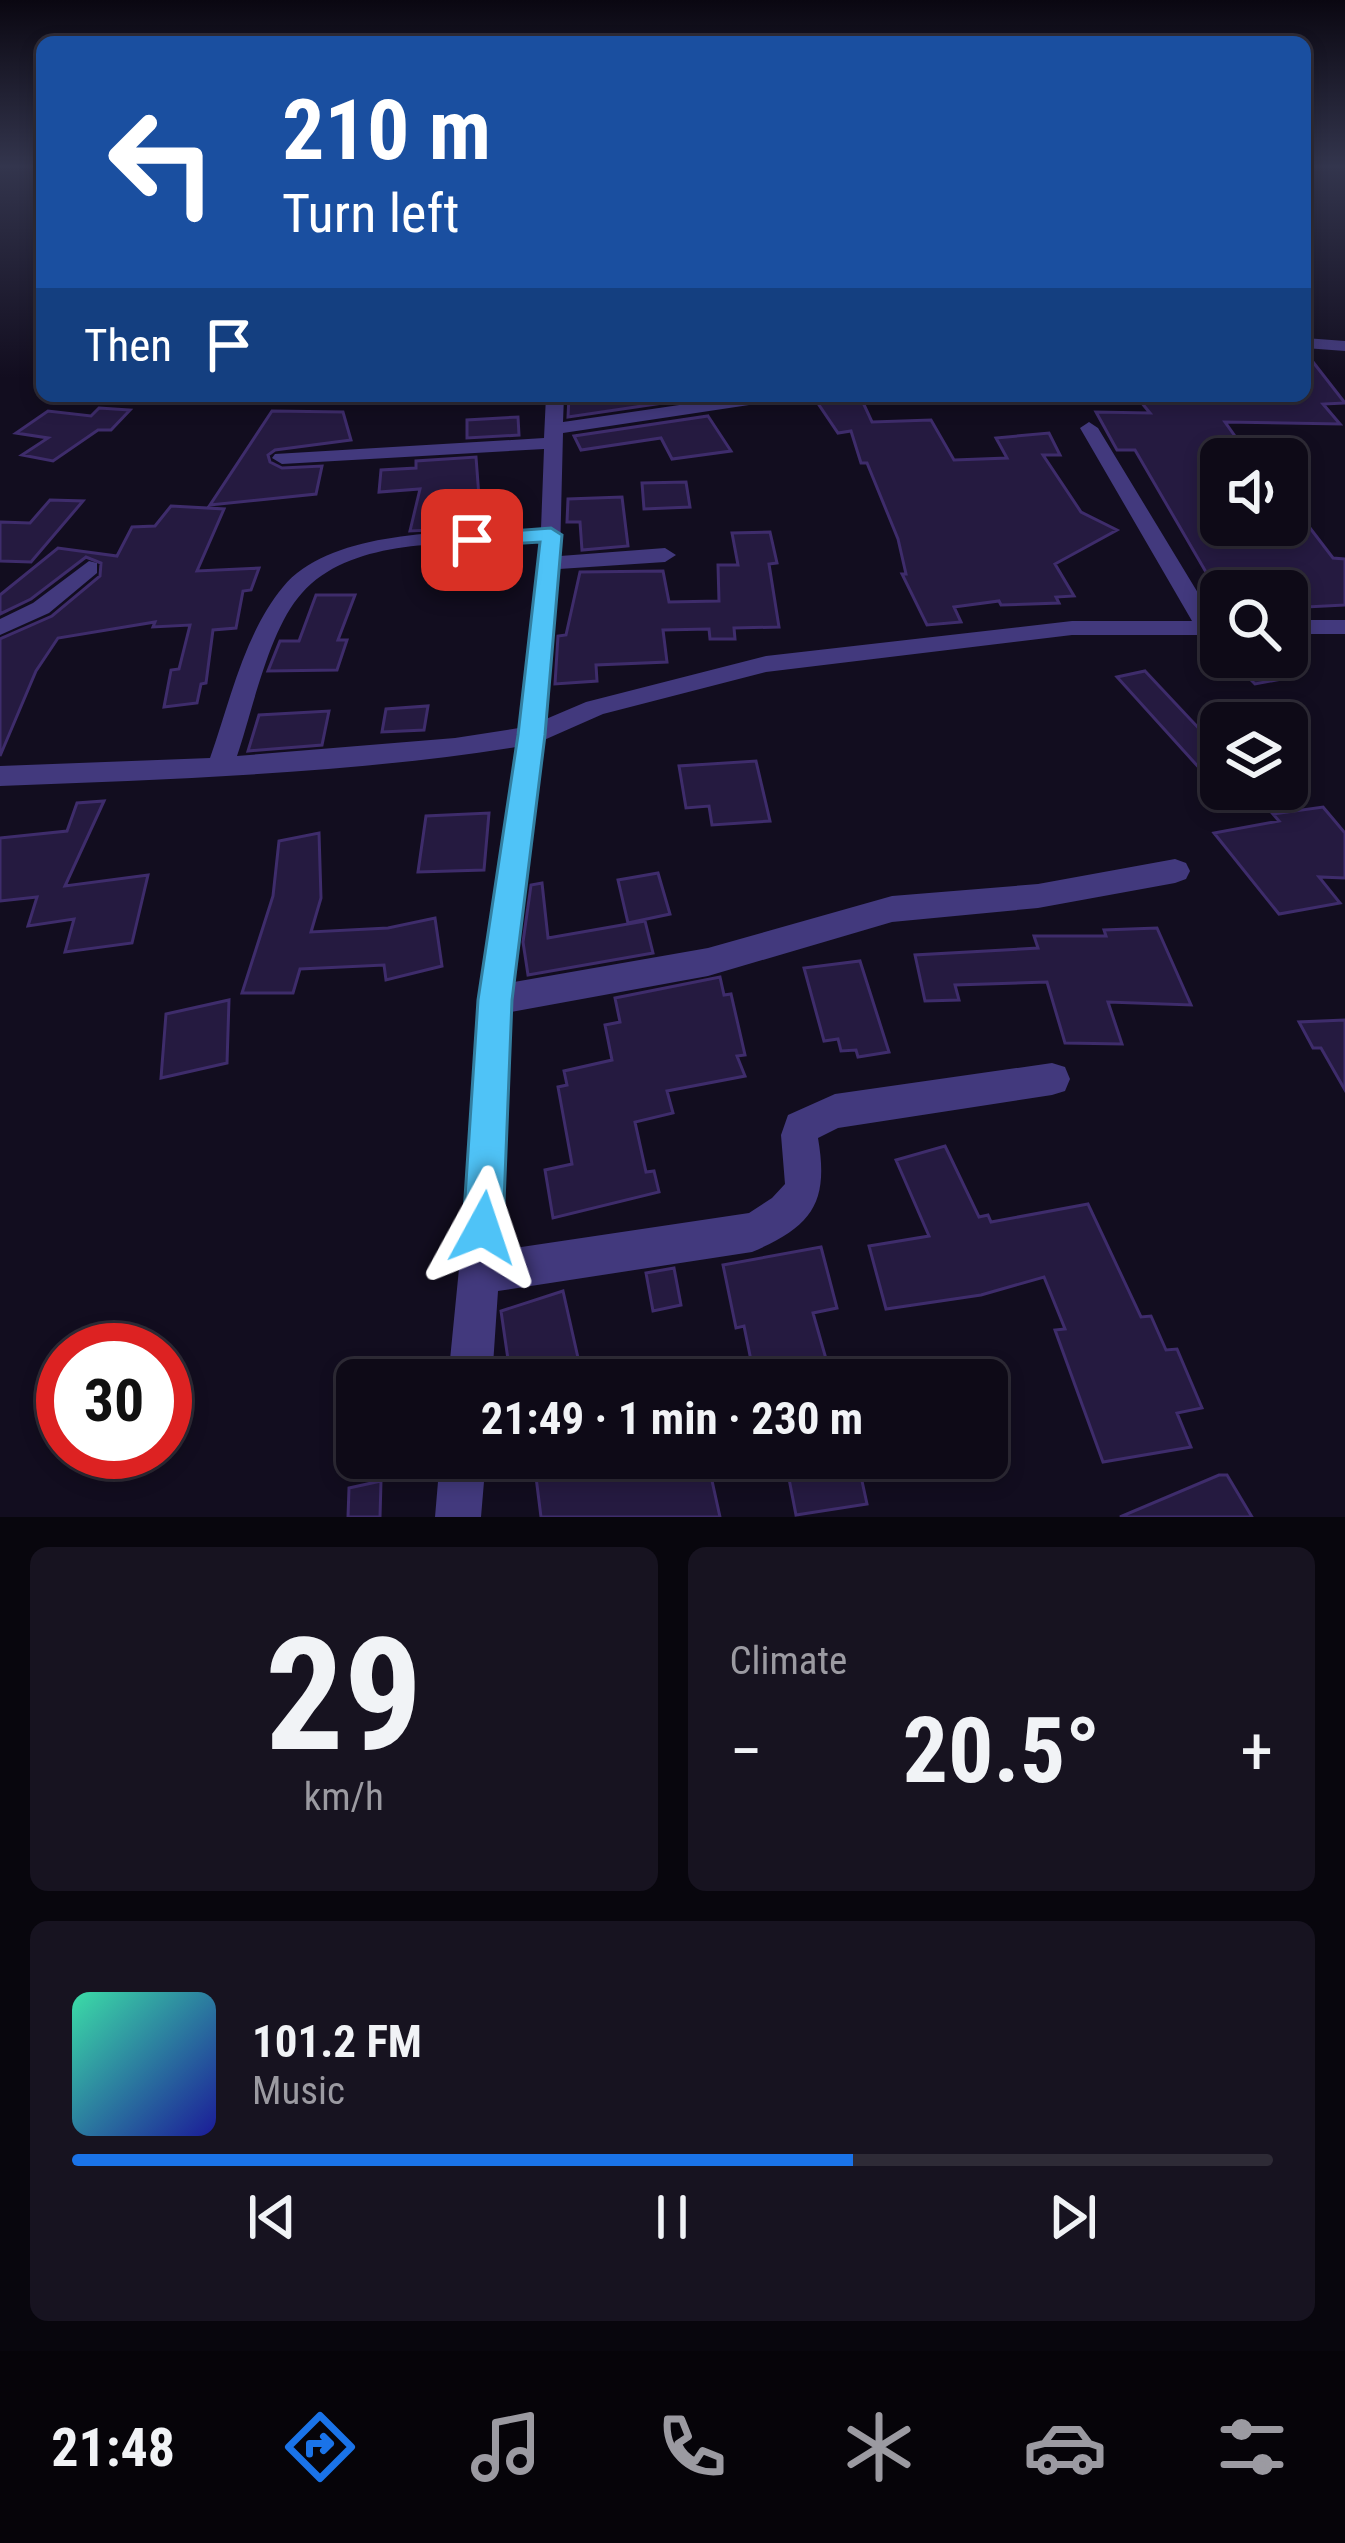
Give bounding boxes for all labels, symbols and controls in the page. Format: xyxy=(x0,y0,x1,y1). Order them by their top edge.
text: 210 m xyxy=(282,81,491,180)
icon: left xyxy=(84,84,240,240)
text: Turn left xyxy=(282,182,459,245)
icon: arrive xyxy=(196,312,262,378)
text: Then xyxy=(84,319,172,372)
map controls xyxy=(1200,438,1308,810)
button: sound xyxy=(1200,438,1308,546)
pin xyxy=(421,489,523,591)
icon: arrive xyxy=(439,507,505,573)
button: search xyxy=(1200,570,1308,678)
button: layers xyxy=(1200,702,1308,810)
position arrow xyxy=(420,1165,546,1291)
speed limit sign: 30 xyxy=(36,1323,192,1479)
text: 21:49 · 1 min · 230 m xyxy=(481,1392,863,1445)
text: 29 xyxy=(265,1604,423,1787)
text: Climate xyxy=(730,1638,847,1684)
text: 20.5° xyxy=(903,1699,1100,1804)
text: − xyxy=(730,1713,763,1790)
text: + xyxy=(1240,1713,1273,1790)
text: km/h xyxy=(304,1774,384,1820)
text: 101.2 FM xyxy=(252,2015,422,2068)
text: Music xyxy=(252,2068,345,2114)
icon: previous xyxy=(239,2184,305,2250)
icon: pause xyxy=(639,2184,705,2250)
icon: next xyxy=(1040,2184,1106,2250)
icon: directions xyxy=(278,2405,362,2489)
icon: music xyxy=(464,2405,548,2489)
icon: phone xyxy=(650,2405,734,2489)
icon: climate xyxy=(837,2405,921,2489)
icon: car xyxy=(1023,2405,1107,2489)
icon: filters xyxy=(1210,2405,1294,2489)
text: 21:48 xyxy=(51,2416,175,2479)

